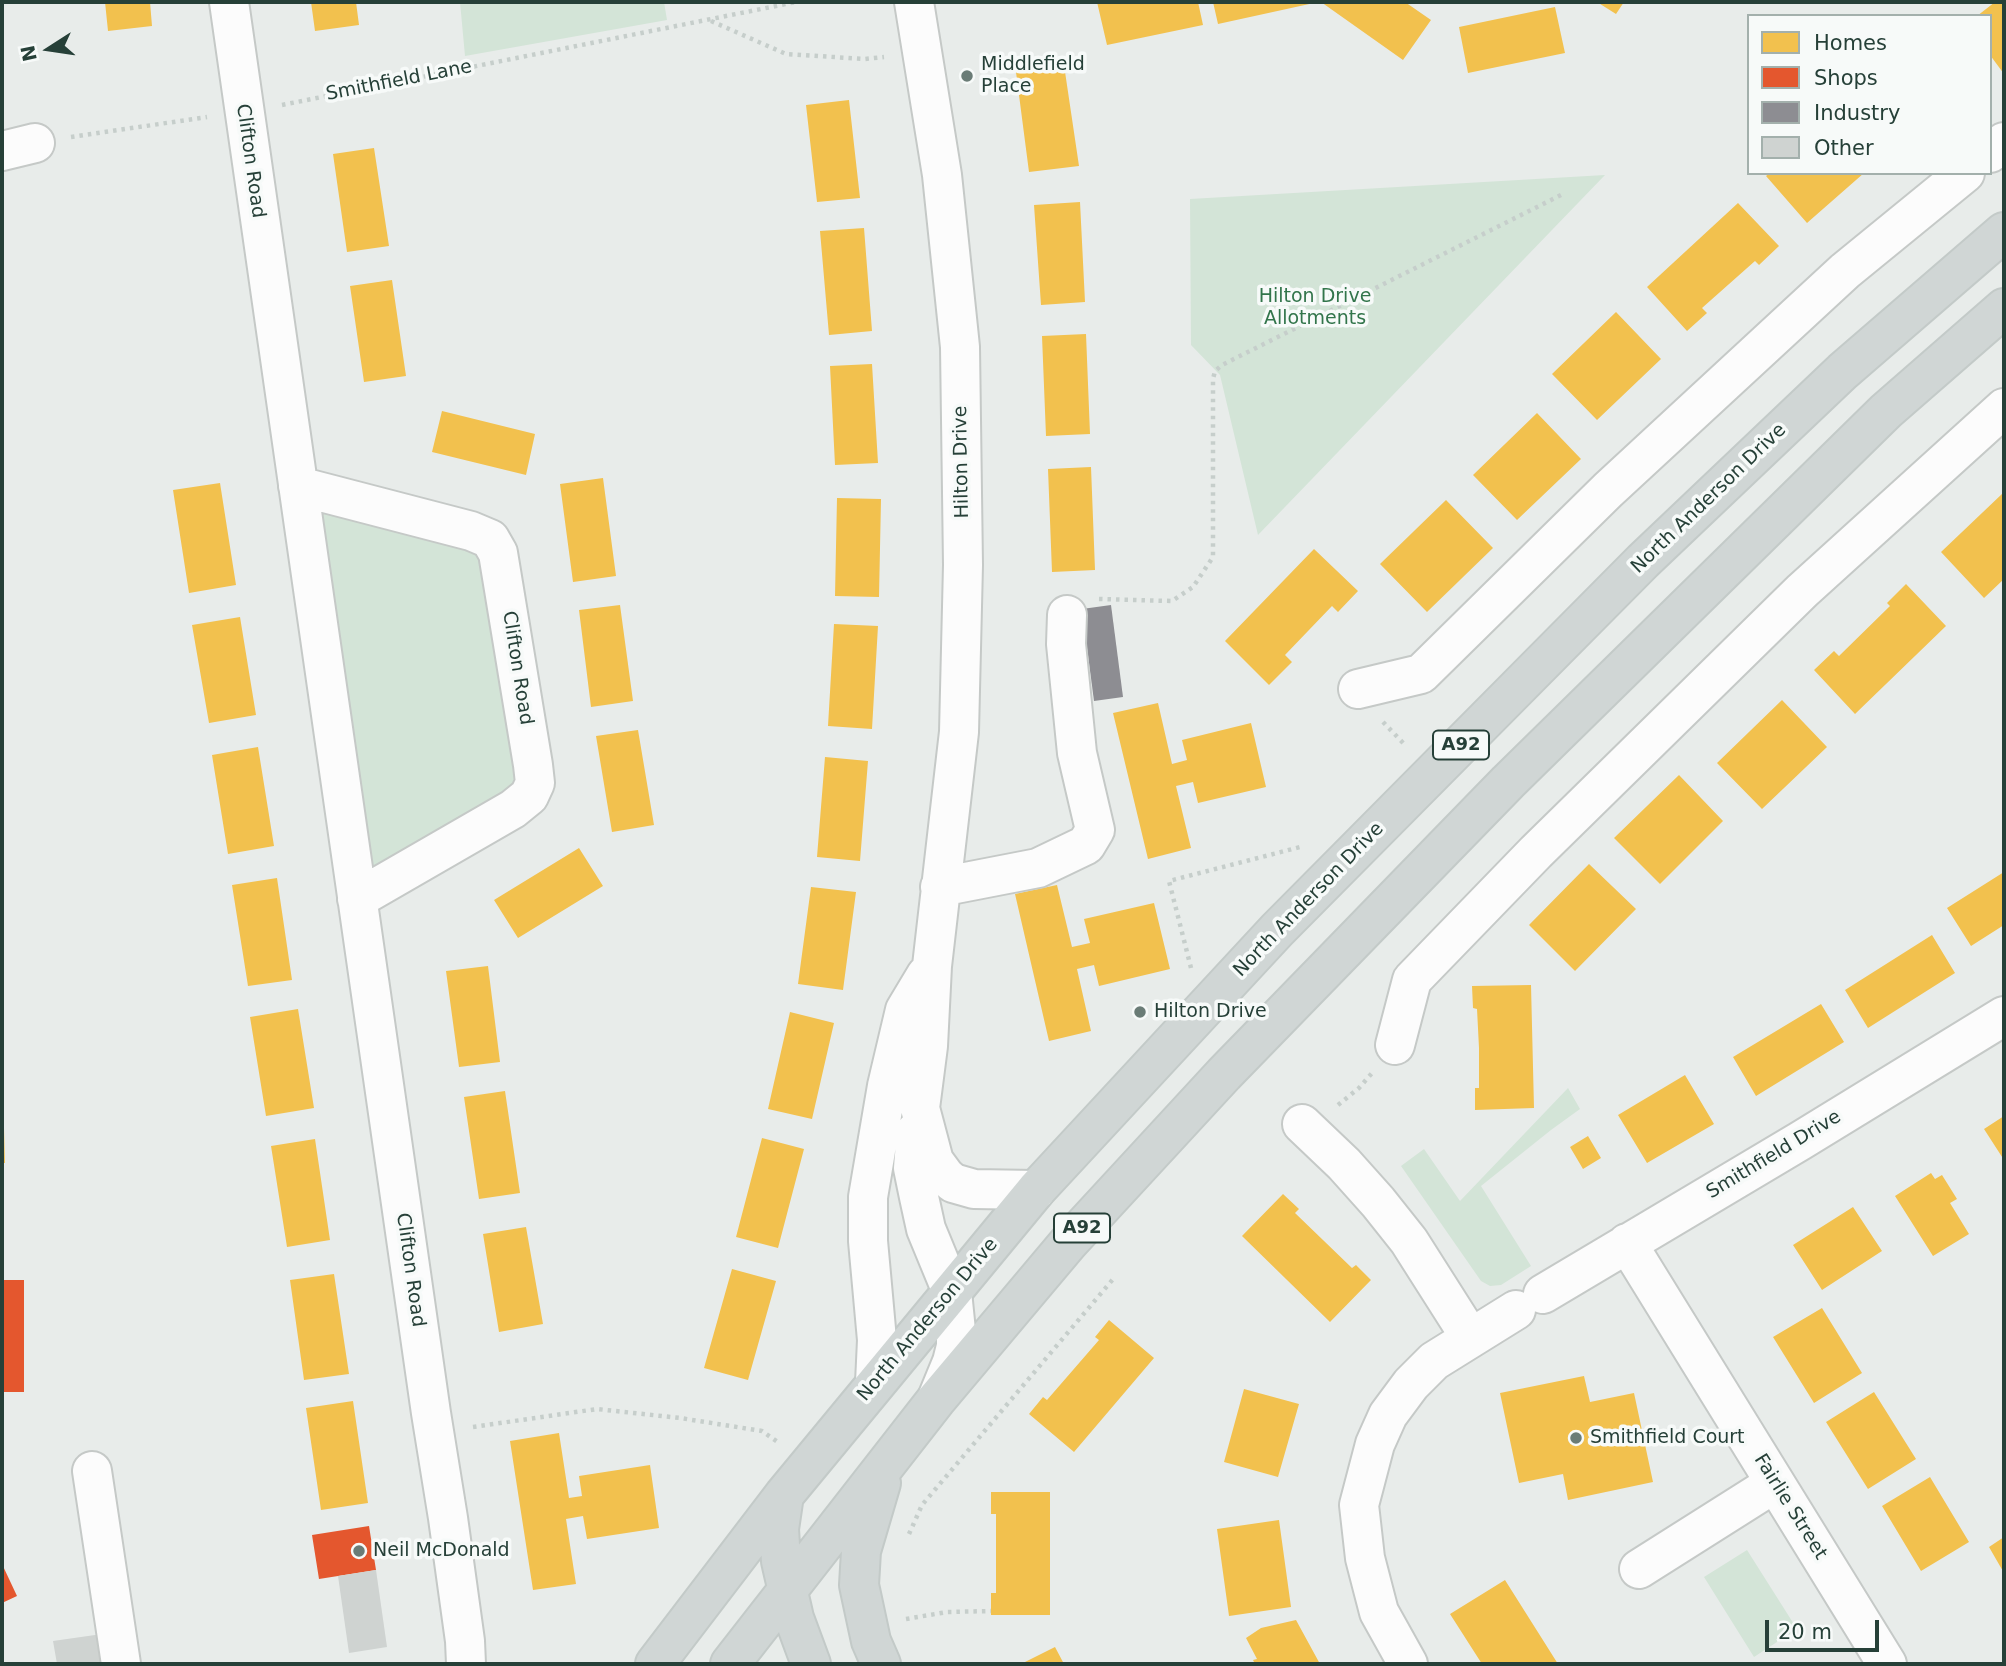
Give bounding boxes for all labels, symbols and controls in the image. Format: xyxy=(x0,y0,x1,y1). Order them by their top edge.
north arrow xyxy=(14,14,84,84)
legend xyxy=(1747,14,1992,175)
text: Homes xyxy=(1814,31,1887,55)
text: N xyxy=(16,43,41,63)
place label: Middlefield Place xyxy=(981,54,1085,98)
street label: Smithfield Lane xyxy=(324,56,474,106)
text: Shops xyxy=(1814,66,1878,90)
marker: Middlefield Place xyxy=(959,68,975,84)
text: Industry xyxy=(1814,101,1900,125)
street label: Clifton Road xyxy=(231,102,269,220)
text: Other xyxy=(1814,136,1874,160)
park label: Hilton Drive Allotments xyxy=(1259,286,1371,330)
street label: Hilton Drive xyxy=(950,405,974,519)
street label: North Anderson Drive xyxy=(1627,419,1791,579)
street label: Clifton Road xyxy=(497,609,537,727)
road number: A92 xyxy=(1433,730,1489,760)
street label: North Anderson Drive xyxy=(1229,818,1389,982)
place label: Hilton Drive xyxy=(1154,1001,1267,1023)
marker: Hilton Drive xyxy=(1132,1004,1148,1020)
street label: Smithfield Drive xyxy=(1703,1106,1845,1204)
street label: Clifton Road xyxy=(391,1211,429,1329)
road number: A92 xyxy=(1054,1213,1110,1242)
street label: North Anderson Drive xyxy=(853,1234,1003,1406)
place label: Smithfield Court xyxy=(1590,1427,1745,1449)
marker: Smithfield Court xyxy=(1568,1430,1584,1446)
street label: Fairlie Street xyxy=(1749,1450,1831,1564)
place label: Neil McDonald xyxy=(373,1540,510,1562)
marker: Neil McDonald xyxy=(351,1543,367,1559)
scale bar xyxy=(1768,1606,1882,1650)
text: 20 m xyxy=(1778,1620,1832,1644)

